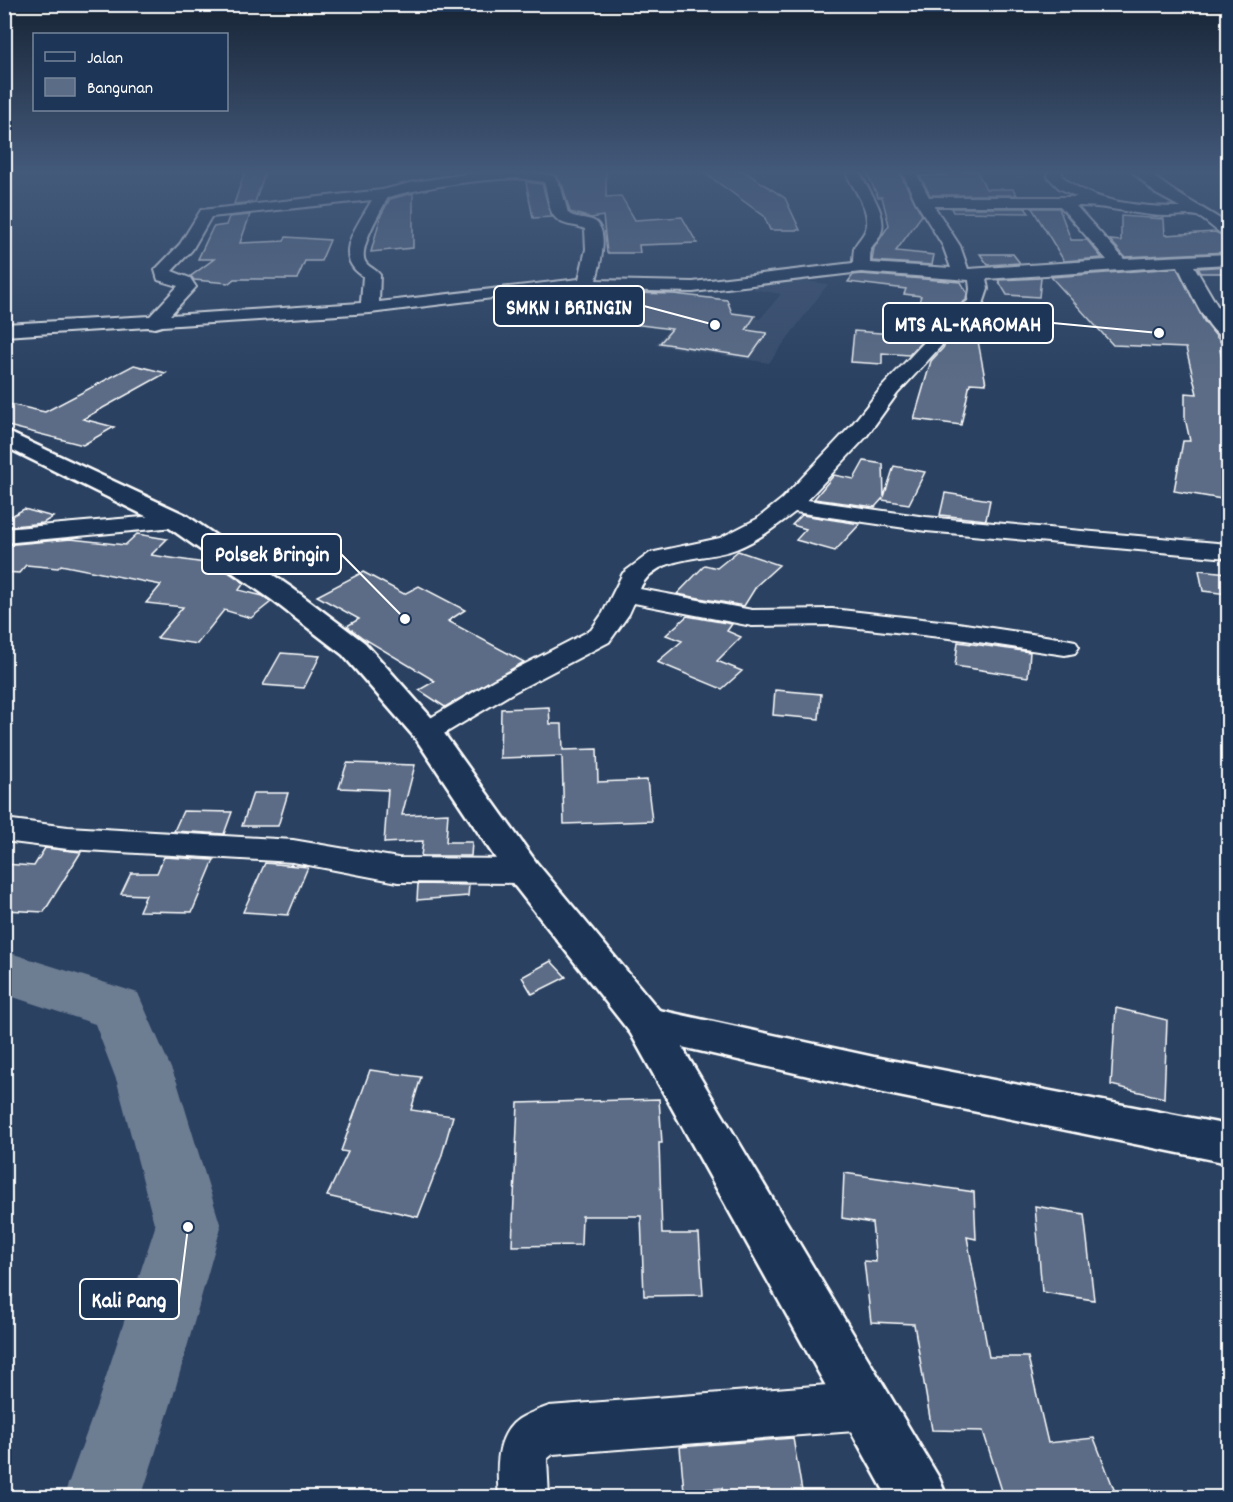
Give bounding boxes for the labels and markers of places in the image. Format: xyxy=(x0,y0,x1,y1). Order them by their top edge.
callout: SMKN 1 BRINGIN xyxy=(494,286,644,326)
callout: MTS AL-KAROMAH xyxy=(883,303,1053,343)
callout: Polsek Bringin xyxy=(202,534,341,574)
callout: Kali Pang xyxy=(80,1279,179,1319)

